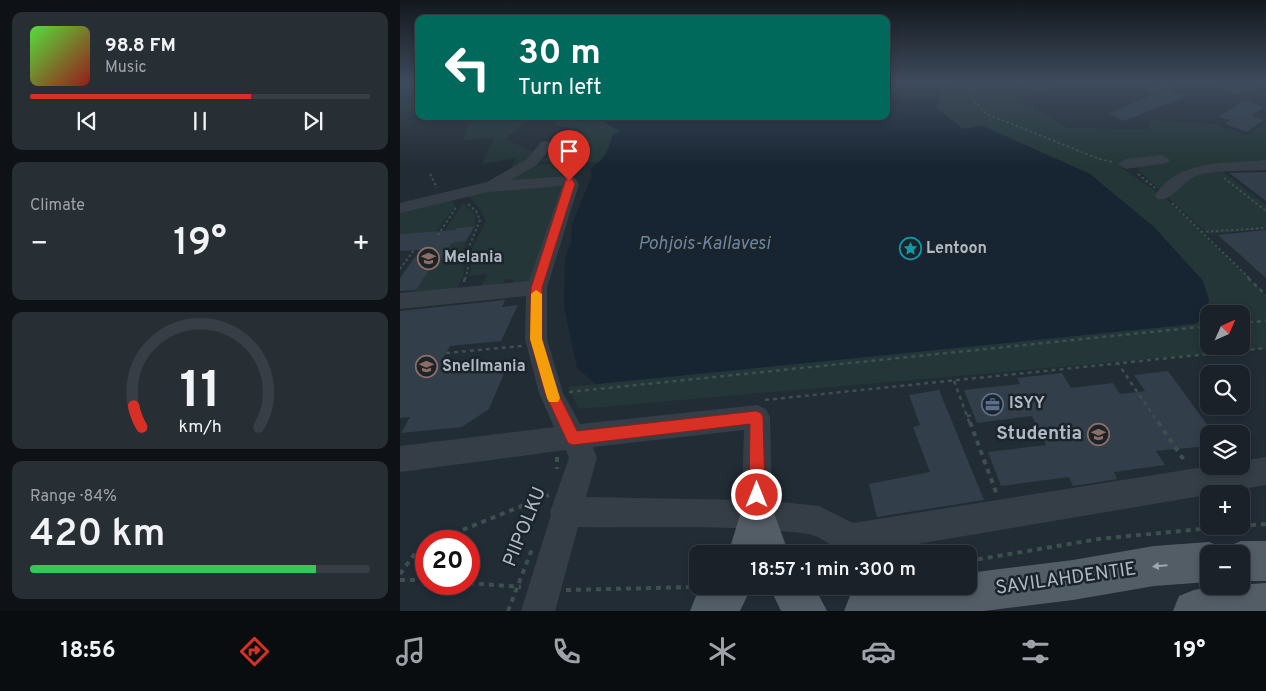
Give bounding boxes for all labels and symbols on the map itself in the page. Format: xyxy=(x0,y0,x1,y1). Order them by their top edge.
pin xyxy=(548,130,590,181)
water label: Pohjois-Kallavesi xyxy=(638,233,772,256)
place icon: Lentoon xyxy=(898,237,922,261)
place label: Lentoon xyxy=(926,239,987,259)
school or university icon: Melania xyxy=(416,246,440,270)
place label: Melania xyxy=(444,248,502,268)
north arrow xyxy=(1200,305,1250,355)
school or university icon: Snellmania xyxy=(414,355,438,379)
place label: Snellmania xyxy=(442,357,526,377)
office icon: ISYY xyxy=(981,392,1005,416)
place label: ISYY xyxy=(1009,394,1045,414)
place label: Studentia xyxy=(996,422,1082,446)
school or university icon: Studentia xyxy=(1086,422,1110,446)
position arrow xyxy=(730,468,782,520)
street label: PIIPOLKU xyxy=(498,484,552,570)
speed limit sign: 20 xyxy=(415,530,480,595)
street label: SAVILAHDENTIE xyxy=(994,557,1138,601)
one-way arrow xyxy=(1152,562,1168,570)

